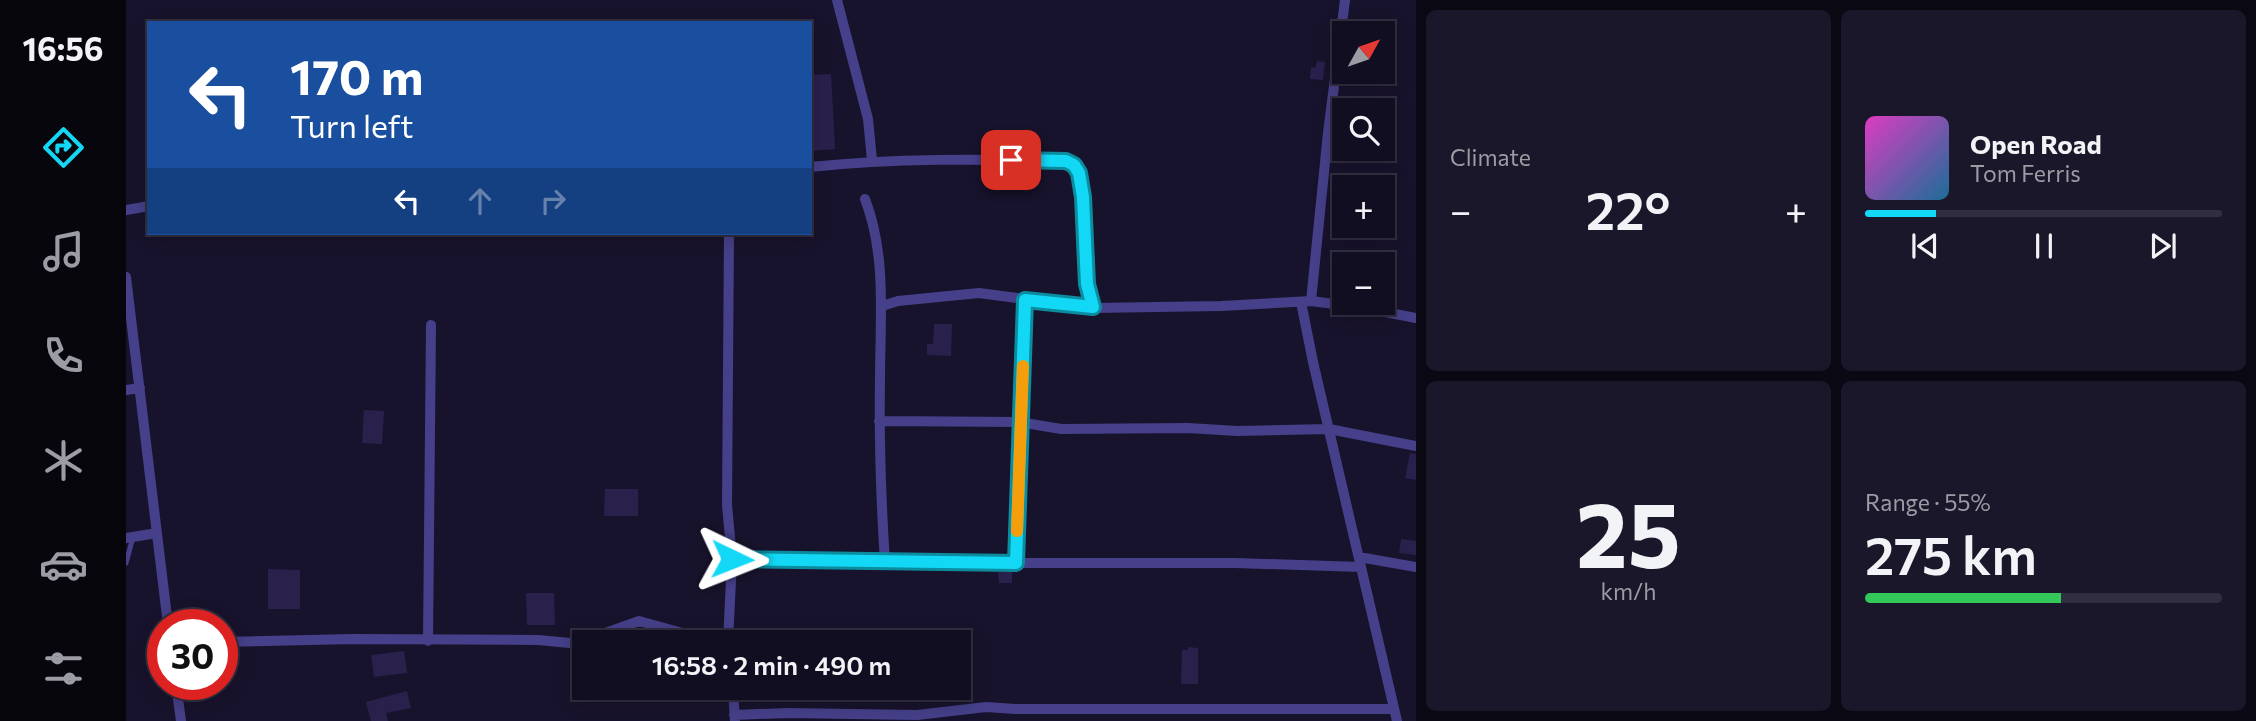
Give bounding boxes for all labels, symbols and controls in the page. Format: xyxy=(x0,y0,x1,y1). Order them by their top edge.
north arrow xyxy=(1332,21,1395,84)
map controls xyxy=(1332,21,1395,315)
text: 16:56 xyxy=(22,28,104,68)
text: 170 m xyxy=(290,45,423,105)
icon: left xyxy=(175,49,266,140)
button: search xyxy=(1332,98,1395,161)
text: Turn left xyxy=(290,105,414,145)
icon: directions xyxy=(39,123,88,172)
text: Open Road xyxy=(1970,128,2102,159)
pin xyxy=(981,130,1041,190)
icon: arrive xyxy=(992,141,1030,179)
text: Climate xyxy=(1450,143,1531,171)
text: Tom Ferris xyxy=(1970,159,2081,187)
button: + xyxy=(1332,175,1395,238)
text: 22° xyxy=(1586,177,1670,241)
icon: left xyxy=(388,182,426,220)
icon: ahead xyxy=(461,182,499,220)
icon: right xyxy=(534,182,572,220)
text: − xyxy=(1450,186,1472,233)
text: + xyxy=(1785,186,1807,233)
icon: music xyxy=(39,227,88,276)
icon: previous xyxy=(1906,227,1944,265)
icon: pause xyxy=(2025,227,2063,265)
icon: next xyxy=(2144,227,2182,265)
button: − xyxy=(1332,252,1395,315)
icon: phone xyxy=(39,331,88,380)
icon: climate xyxy=(39,436,88,485)
text: 25 xyxy=(1576,475,1681,587)
text: Range · 55% xyxy=(1865,488,1991,516)
position arrow xyxy=(695,522,769,596)
text: 275 km xyxy=(1865,522,2037,586)
icon: car xyxy=(39,540,88,589)
text: km/h xyxy=(1601,577,1656,605)
speed limit sign: 30 xyxy=(147,609,238,700)
icon: filters xyxy=(39,644,88,693)
text: 16:58 · 2 min · 490 m xyxy=(652,649,891,680)

